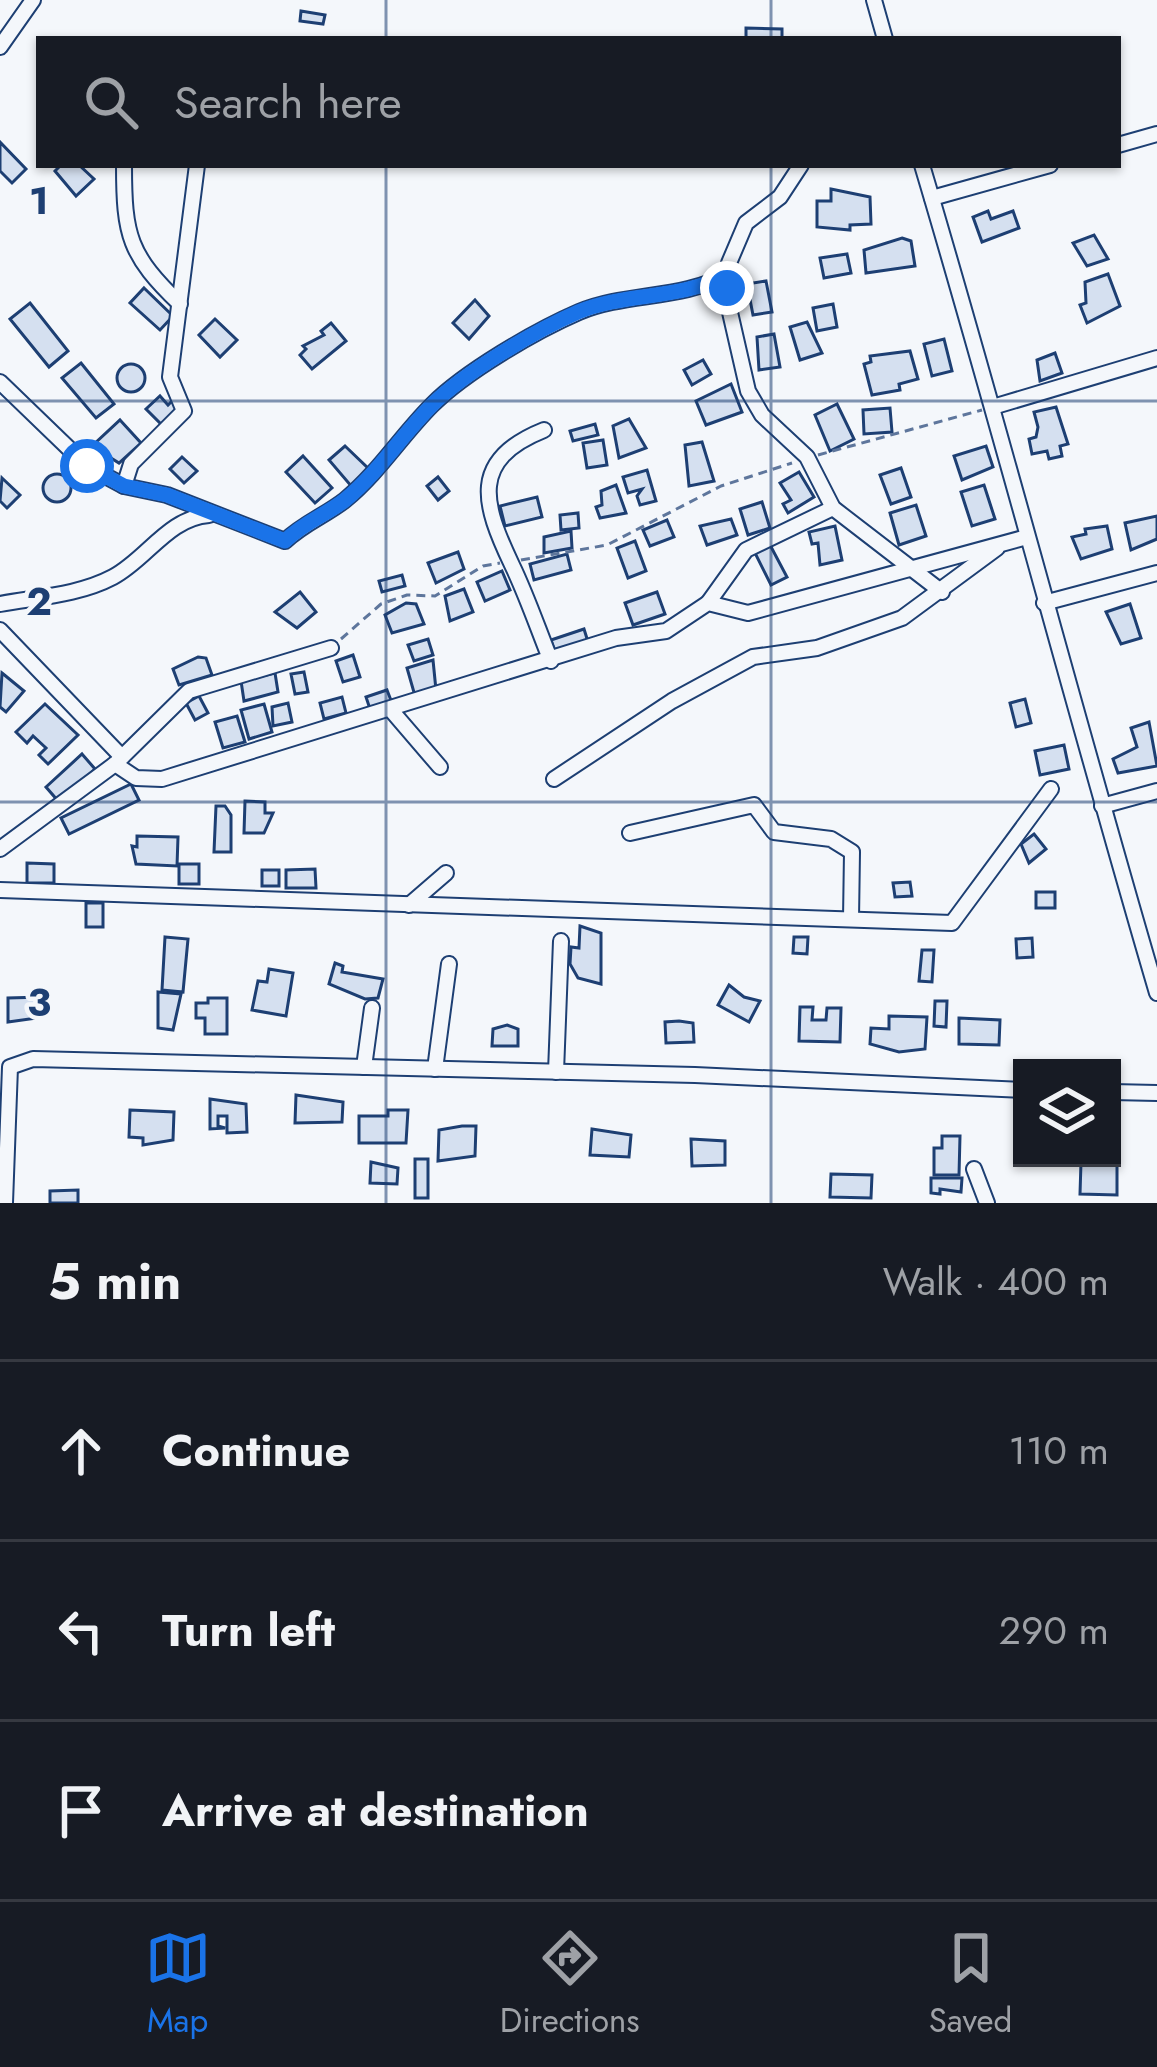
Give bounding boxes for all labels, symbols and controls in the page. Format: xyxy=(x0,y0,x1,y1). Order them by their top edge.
search box xyxy=(36,36,1121,168)
icon: search xyxy=(78,69,144,135)
text: Search here xyxy=(174,70,402,135)
text: 1 xyxy=(29,172,49,229)
route end xyxy=(700,261,754,315)
route start xyxy=(60,439,114,493)
text: 2 xyxy=(26,573,52,630)
text: 3 xyxy=(27,974,51,1031)
map controls xyxy=(1013,1059,1121,1167)
button: layers xyxy=(1013,1059,1121,1167)
text: 5 min xyxy=(48,1244,181,1318)
text: Walk · 400 m xyxy=(883,1253,1109,1310)
icon: ahead xyxy=(48,1418,114,1484)
text: Continue xyxy=(162,1418,350,1483)
text: 110 m xyxy=(1008,1422,1109,1479)
icon: left xyxy=(48,1598,114,1664)
text: Turn left xyxy=(162,1598,335,1663)
text: 290 m xyxy=(999,1602,1109,1659)
icon: arrive xyxy=(48,1778,114,1844)
text: Arrive at destination xyxy=(162,1778,589,1843)
tab: Map xyxy=(145,1925,211,2044)
tab: Directions xyxy=(500,1925,640,2044)
tab: Saved xyxy=(929,1925,1012,2044)

